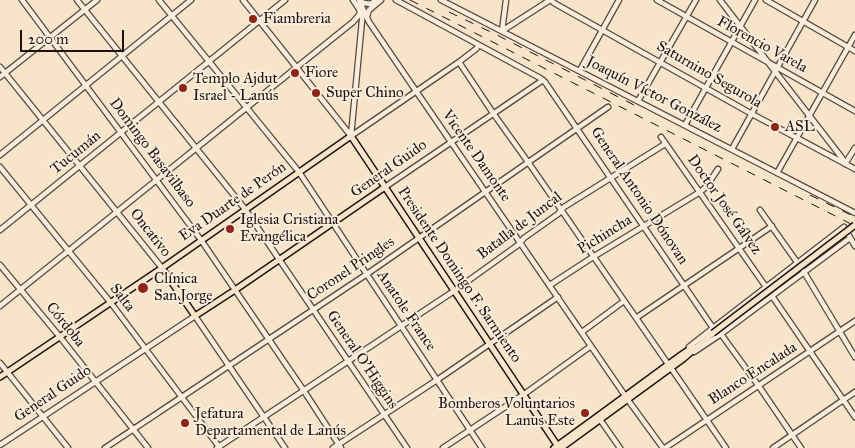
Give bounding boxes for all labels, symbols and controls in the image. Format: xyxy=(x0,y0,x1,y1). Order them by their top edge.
place label: Fiambreria xyxy=(263,10,331,28)
marker: Fiambreria xyxy=(247,13,259,25)
street label: Florencio Varela xyxy=(714,13,810,77)
scale bar xyxy=(22,20,126,52)
text: 200 m xyxy=(28,30,69,48)
street label: Saturnino Segurola xyxy=(653,38,765,112)
street label: Joaquín Víctor González xyxy=(583,53,725,137)
place label: Fiore xyxy=(305,64,338,82)
marker: Fiore xyxy=(289,67,301,79)
place label: Templo Ajdut Israel - Lanús xyxy=(193,70,279,105)
marker: Templo Ajdut Israel - Lanús xyxy=(177,82,189,94)
place label: Super Chino xyxy=(326,84,404,102)
marker: Super Chino xyxy=(310,87,322,99)
street label: Domingo Basavilbaso xyxy=(105,95,199,211)
street label: Vicente Damonte xyxy=(438,107,514,205)
place label: ASL xyxy=(785,118,815,136)
marker: ASL xyxy=(769,121,781,133)
street label: General Antonio Dónovan xyxy=(586,124,692,268)
street label: Tucumán xyxy=(47,127,105,179)
street label: General Guido xyxy=(347,136,431,202)
street label: Doctor José Gálvez xyxy=(683,152,765,258)
street label: Eva Duarte de Perón xyxy=(176,158,290,246)
street label: Presidente Domingo F. Sarmiento xyxy=(393,184,525,366)
street label: Batalla de Juncal xyxy=(474,188,566,264)
street label: Oncativo xyxy=(126,205,174,261)
place label: Iglesia Cristiana Evangélica xyxy=(240,211,338,246)
street label: Pichincha xyxy=(575,211,635,259)
marker: Iglesia Cristiana Evangélica xyxy=(224,223,236,235)
street label: Coronel Pringles xyxy=(304,233,398,305)
street label: Anatole France xyxy=(373,267,439,355)
place label: Clínica San Jorge xyxy=(154,270,213,305)
street label: Salta xyxy=(105,280,139,316)
marker: Clínica San Jorge xyxy=(136,281,150,295)
street label: Córdoba xyxy=(42,299,88,351)
street label: General O'Higgins xyxy=(322,307,402,413)
street label: Blanco Encalada xyxy=(706,339,800,409)
street label: General Guido xyxy=(11,362,95,426)
place label: Bomberos Voluntarios Lanus Este xyxy=(438,395,575,430)
place label: Jefatura Departamental de Lanús xyxy=(195,405,346,440)
marker: Bomberos Voluntarios Lanus Este xyxy=(579,407,591,419)
marker: Jefatura Departamental de Lanús xyxy=(179,417,191,429)

